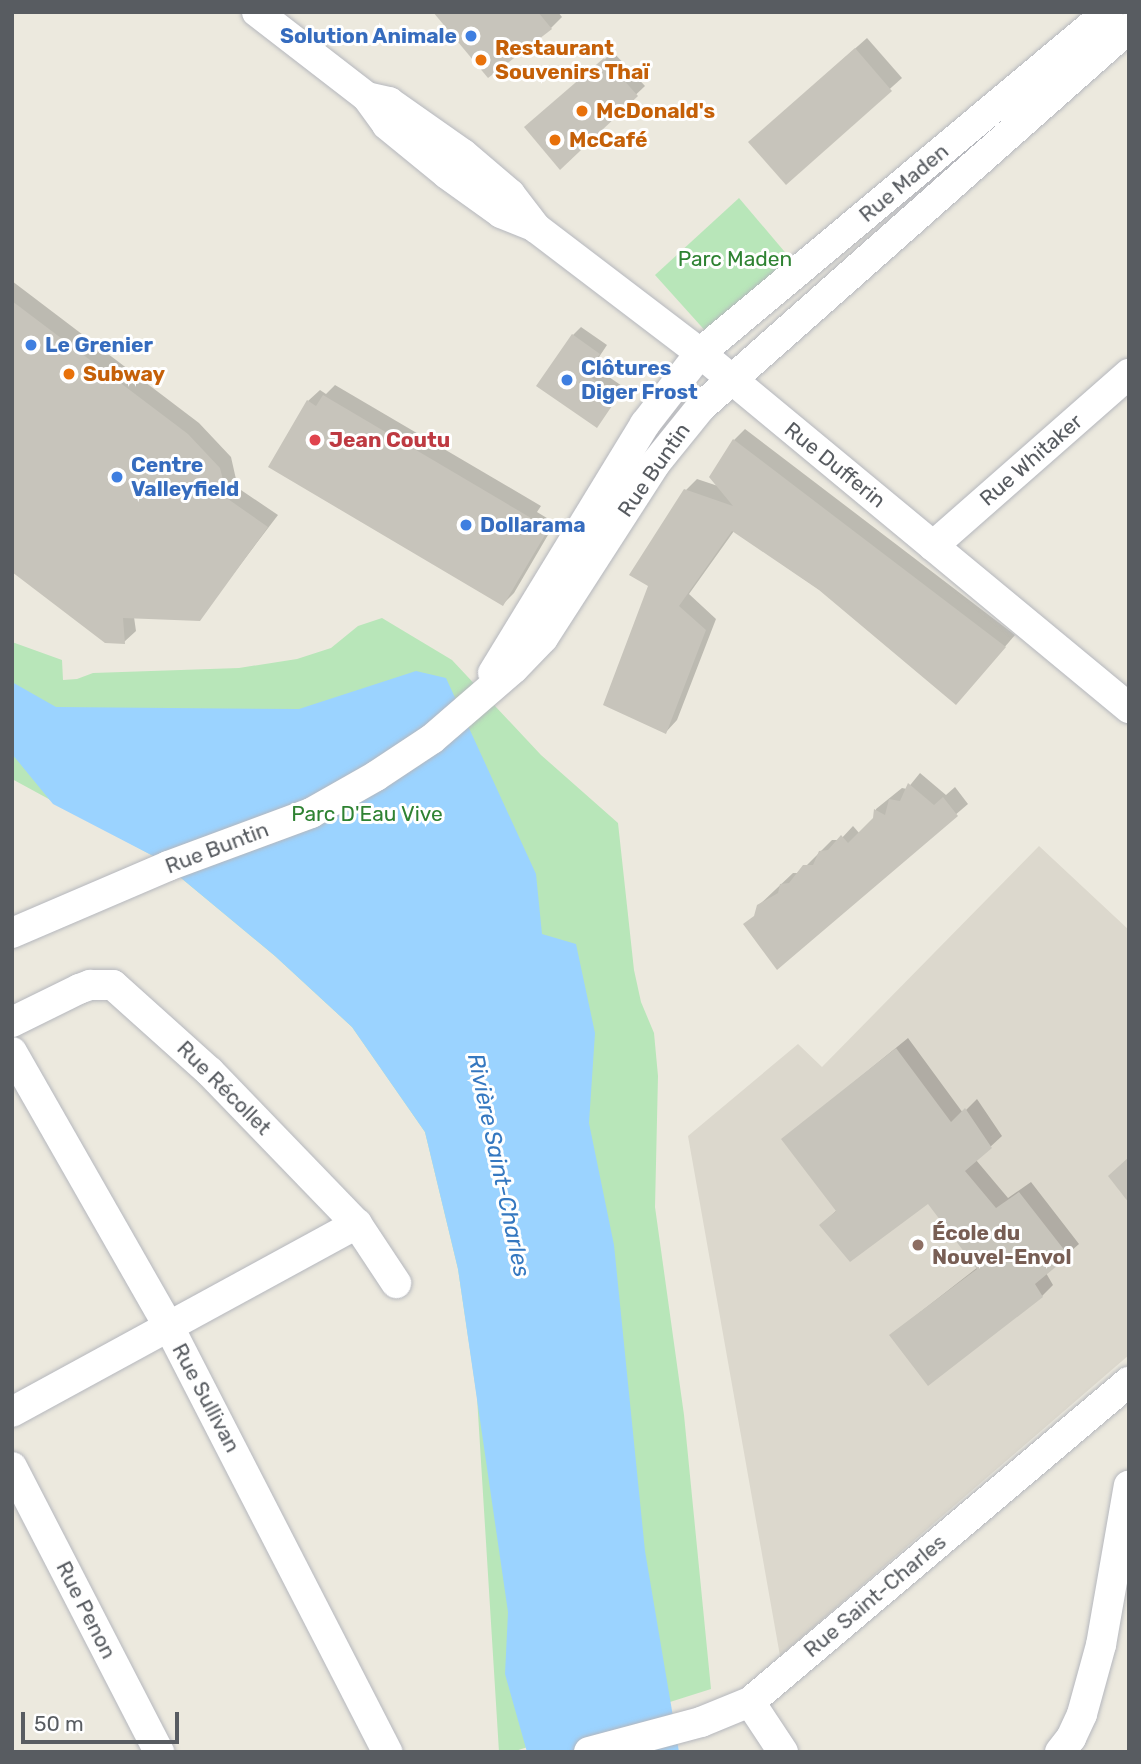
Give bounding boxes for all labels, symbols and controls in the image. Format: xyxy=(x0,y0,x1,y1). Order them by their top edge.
place label: Solution Animale xyxy=(280,23,457,49)
marker: Solution Animale xyxy=(463,28,479,44)
place label: Restaurant Souvenirs Thaï xyxy=(495,35,650,85)
marker: Restaurant Souvenirs Thaï xyxy=(473,52,489,68)
place label: McDonald's xyxy=(596,98,715,124)
marker: McDonald's xyxy=(574,103,590,119)
place label: McCafé xyxy=(569,127,647,153)
marker: McCafé xyxy=(547,132,563,148)
street label: Rue Maden xyxy=(854,138,954,228)
park label: Parc Maden xyxy=(678,246,792,272)
place label: Le Grenier xyxy=(45,332,153,358)
marker: Le Grenier xyxy=(23,337,39,353)
place label: Clôtures Diger Frost xyxy=(581,355,698,405)
place label: Subway xyxy=(83,361,165,387)
marker: Subway xyxy=(61,366,77,382)
marker: Clôtures Diger Frost xyxy=(559,372,575,388)
street label: Rue Whitaker xyxy=(974,409,1088,511)
street label: Rue Dufferin xyxy=(780,417,890,513)
street label: Rue Buntin xyxy=(613,418,695,522)
place label: Jean Coutu xyxy=(329,427,450,453)
marker: Jean Coutu xyxy=(307,432,323,448)
place label: Centre Valleyfield xyxy=(131,452,239,502)
marker: Centre Valleyfield xyxy=(109,469,125,485)
place label: Dollarama xyxy=(480,512,586,538)
marker: Dollarama xyxy=(458,517,474,533)
park label: Parc D'Eau Vive xyxy=(291,801,443,827)
street label: Rue Buntin xyxy=(162,817,272,879)
street label: Rue Récollet xyxy=(172,1036,276,1140)
water label: Rivière Saint-Charles xyxy=(462,1051,536,1279)
place label: École du Nouvel-Envol xyxy=(932,1220,1071,1270)
marker: École du Nouvel-Envol xyxy=(910,1237,926,1253)
street label: Rue Sullivan xyxy=(167,1339,245,1457)
street label: Rue Saint-Charles xyxy=(799,1529,951,1663)
street label: Rue Penon xyxy=(51,1557,121,1663)
scale bar xyxy=(24,1698,182,1742)
text: 50 m xyxy=(34,1711,84,1736)

